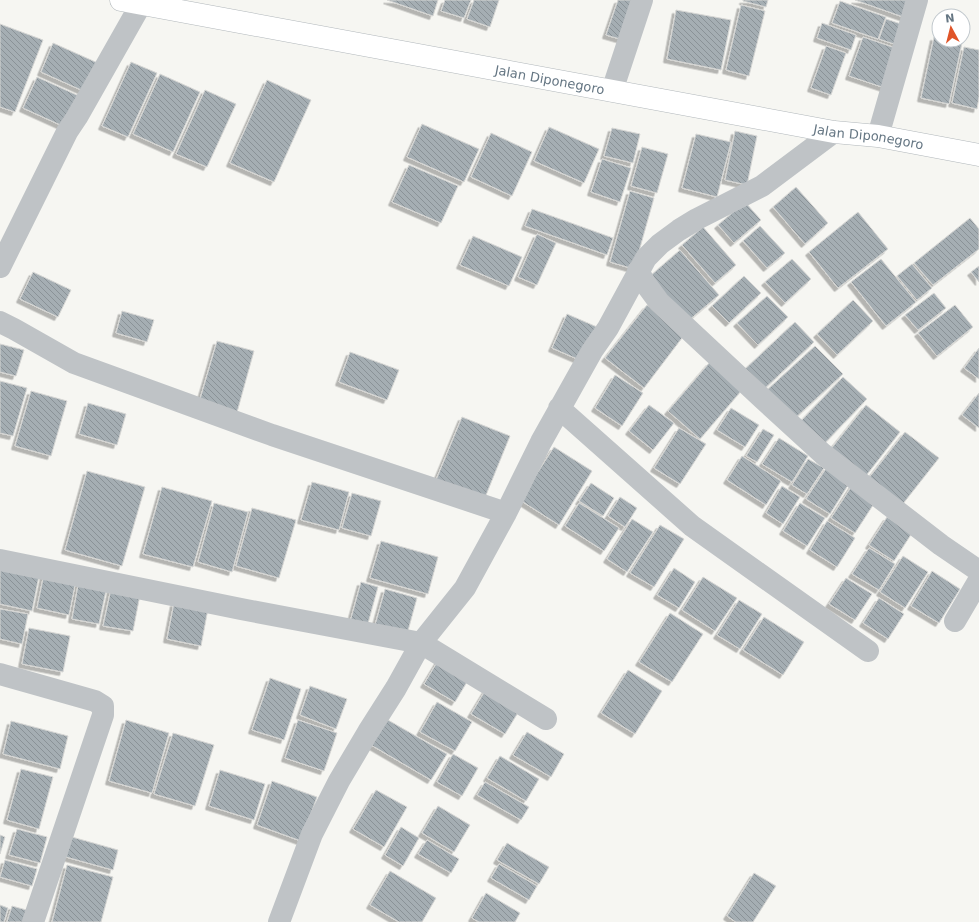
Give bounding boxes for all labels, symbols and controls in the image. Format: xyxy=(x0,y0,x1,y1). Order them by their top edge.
north arrow xyxy=(931,8,971,48)
text: N xyxy=(944,12,955,26)
street label: Jalan Diponegoro xyxy=(493,62,606,97)
street label: Jalan Diponegoro xyxy=(811,121,925,152)

